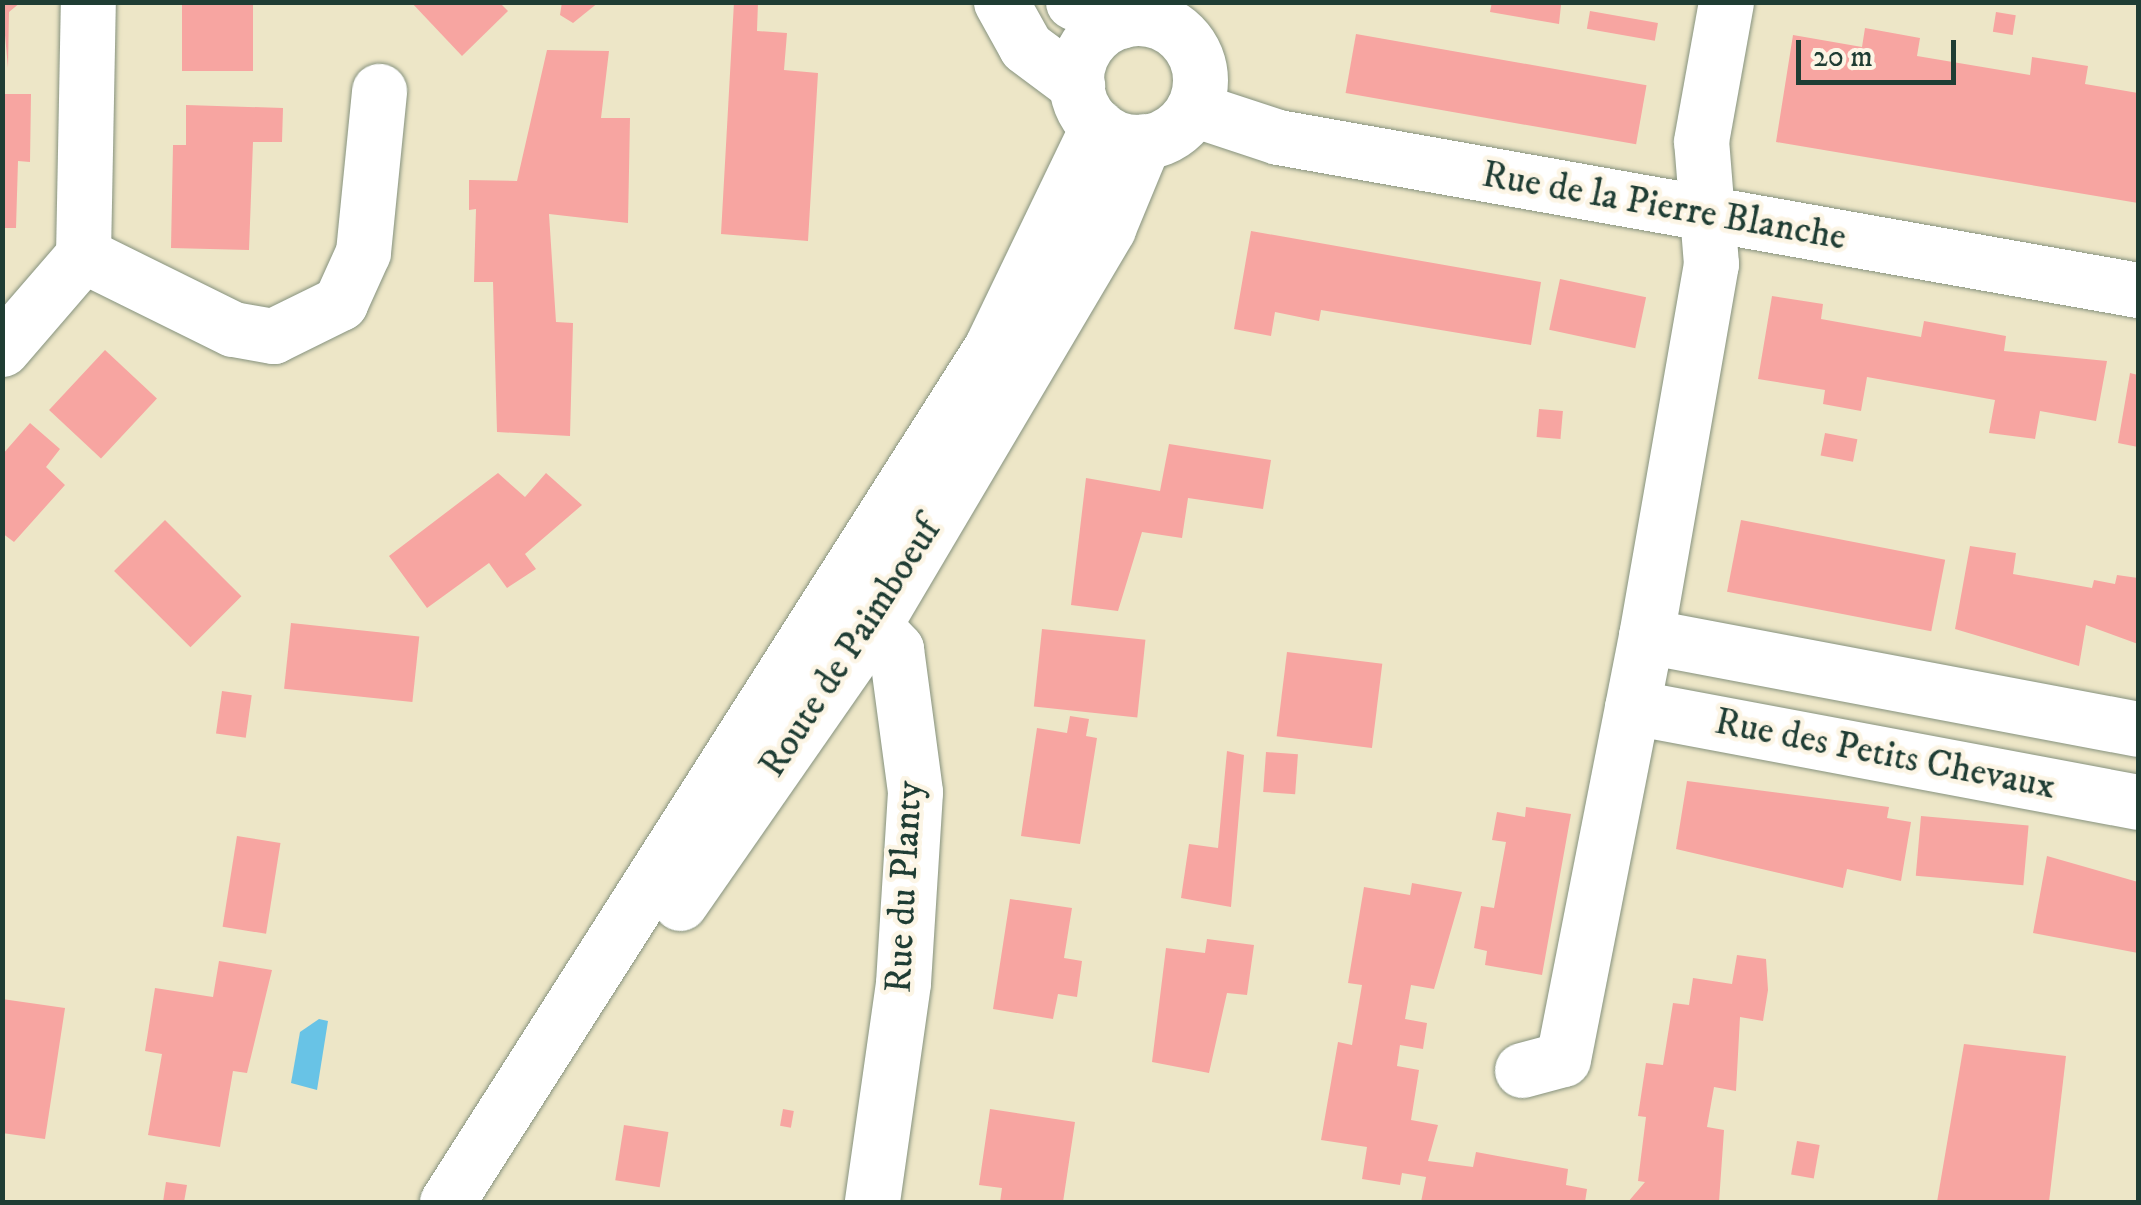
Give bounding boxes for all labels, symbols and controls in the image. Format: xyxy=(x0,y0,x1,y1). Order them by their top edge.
scale bar xyxy=(1801,20,1961,82)
text: 20 m xyxy=(1813,39,1873,76)
street label: Rue de la Pierre Blanche xyxy=(1478,153,1850,261)
street label: Route de Paimboeuf xyxy=(750,510,952,786)
street label: Rue des Petits Chevaux xyxy=(1711,700,2059,810)
street label: Rue du Planty xyxy=(877,780,933,994)

